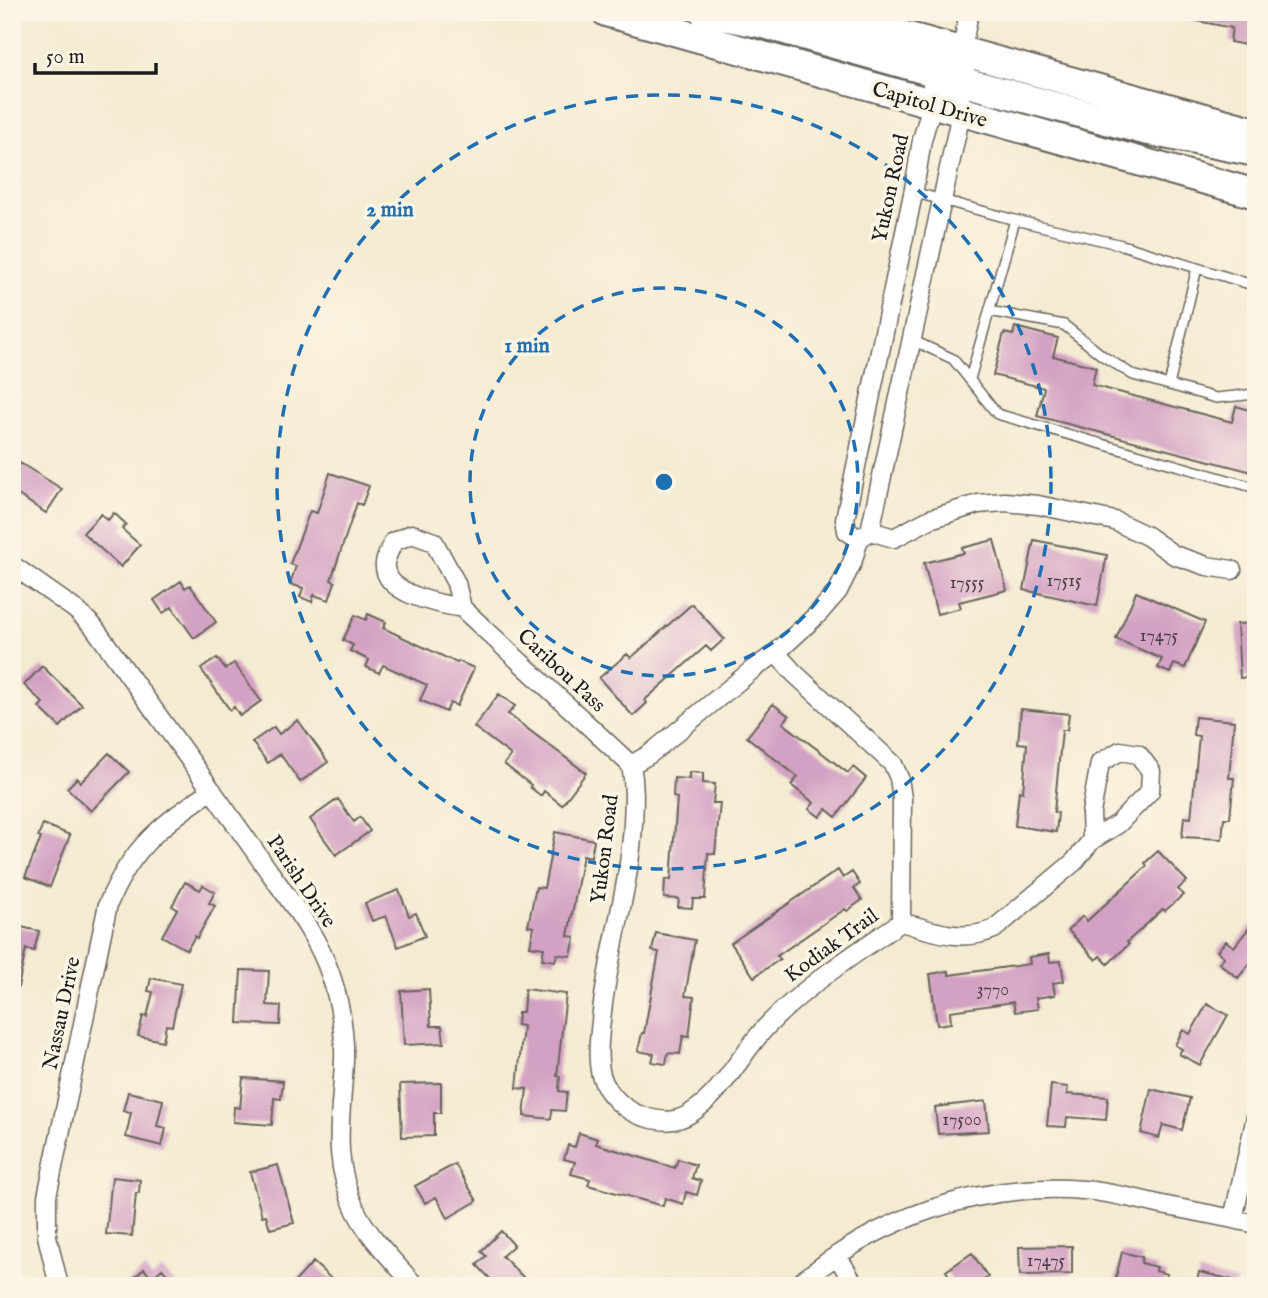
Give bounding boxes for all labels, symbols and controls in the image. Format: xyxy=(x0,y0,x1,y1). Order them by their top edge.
scale bar xyxy=(35,32,156,76)
text: 50 m xyxy=(46,44,85,71)
street label: Capitol Drive xyxy=(869,76,991,135)
street label: Yukon Road xyxy=(867,131,916,245)
text: 2 min xyxy=(366,197,414,224)
text: 1 min xyxy=(504,333,550,360)
centre of rings xyxy=(652,470,676,494)
house number: 17515 xyxy=(1047,570,1082,593)
house number: 17555 xyxy=(950,572,985,595)
street label: Caribou Pass xyxy=(511,623,611,719)
house number: 17475 xyxy=(1140,625,1179,648)
street label: Yukon Road xyxy=(585,792,626,905)
street label: Parish Drive xyxy=(260,830,342,934)
street label: Kodiak Trail xyxy=(779,903,885,989)
street label: Nassau Drive xyxy=(37,954,88,1072)
house number: 3770 xyxy=(977,979,1009,1002)
house number: 17500 xyxy=(942,1109,982,1132)
house number: 17475 xyxy=(1027,1250,1066,1273)

